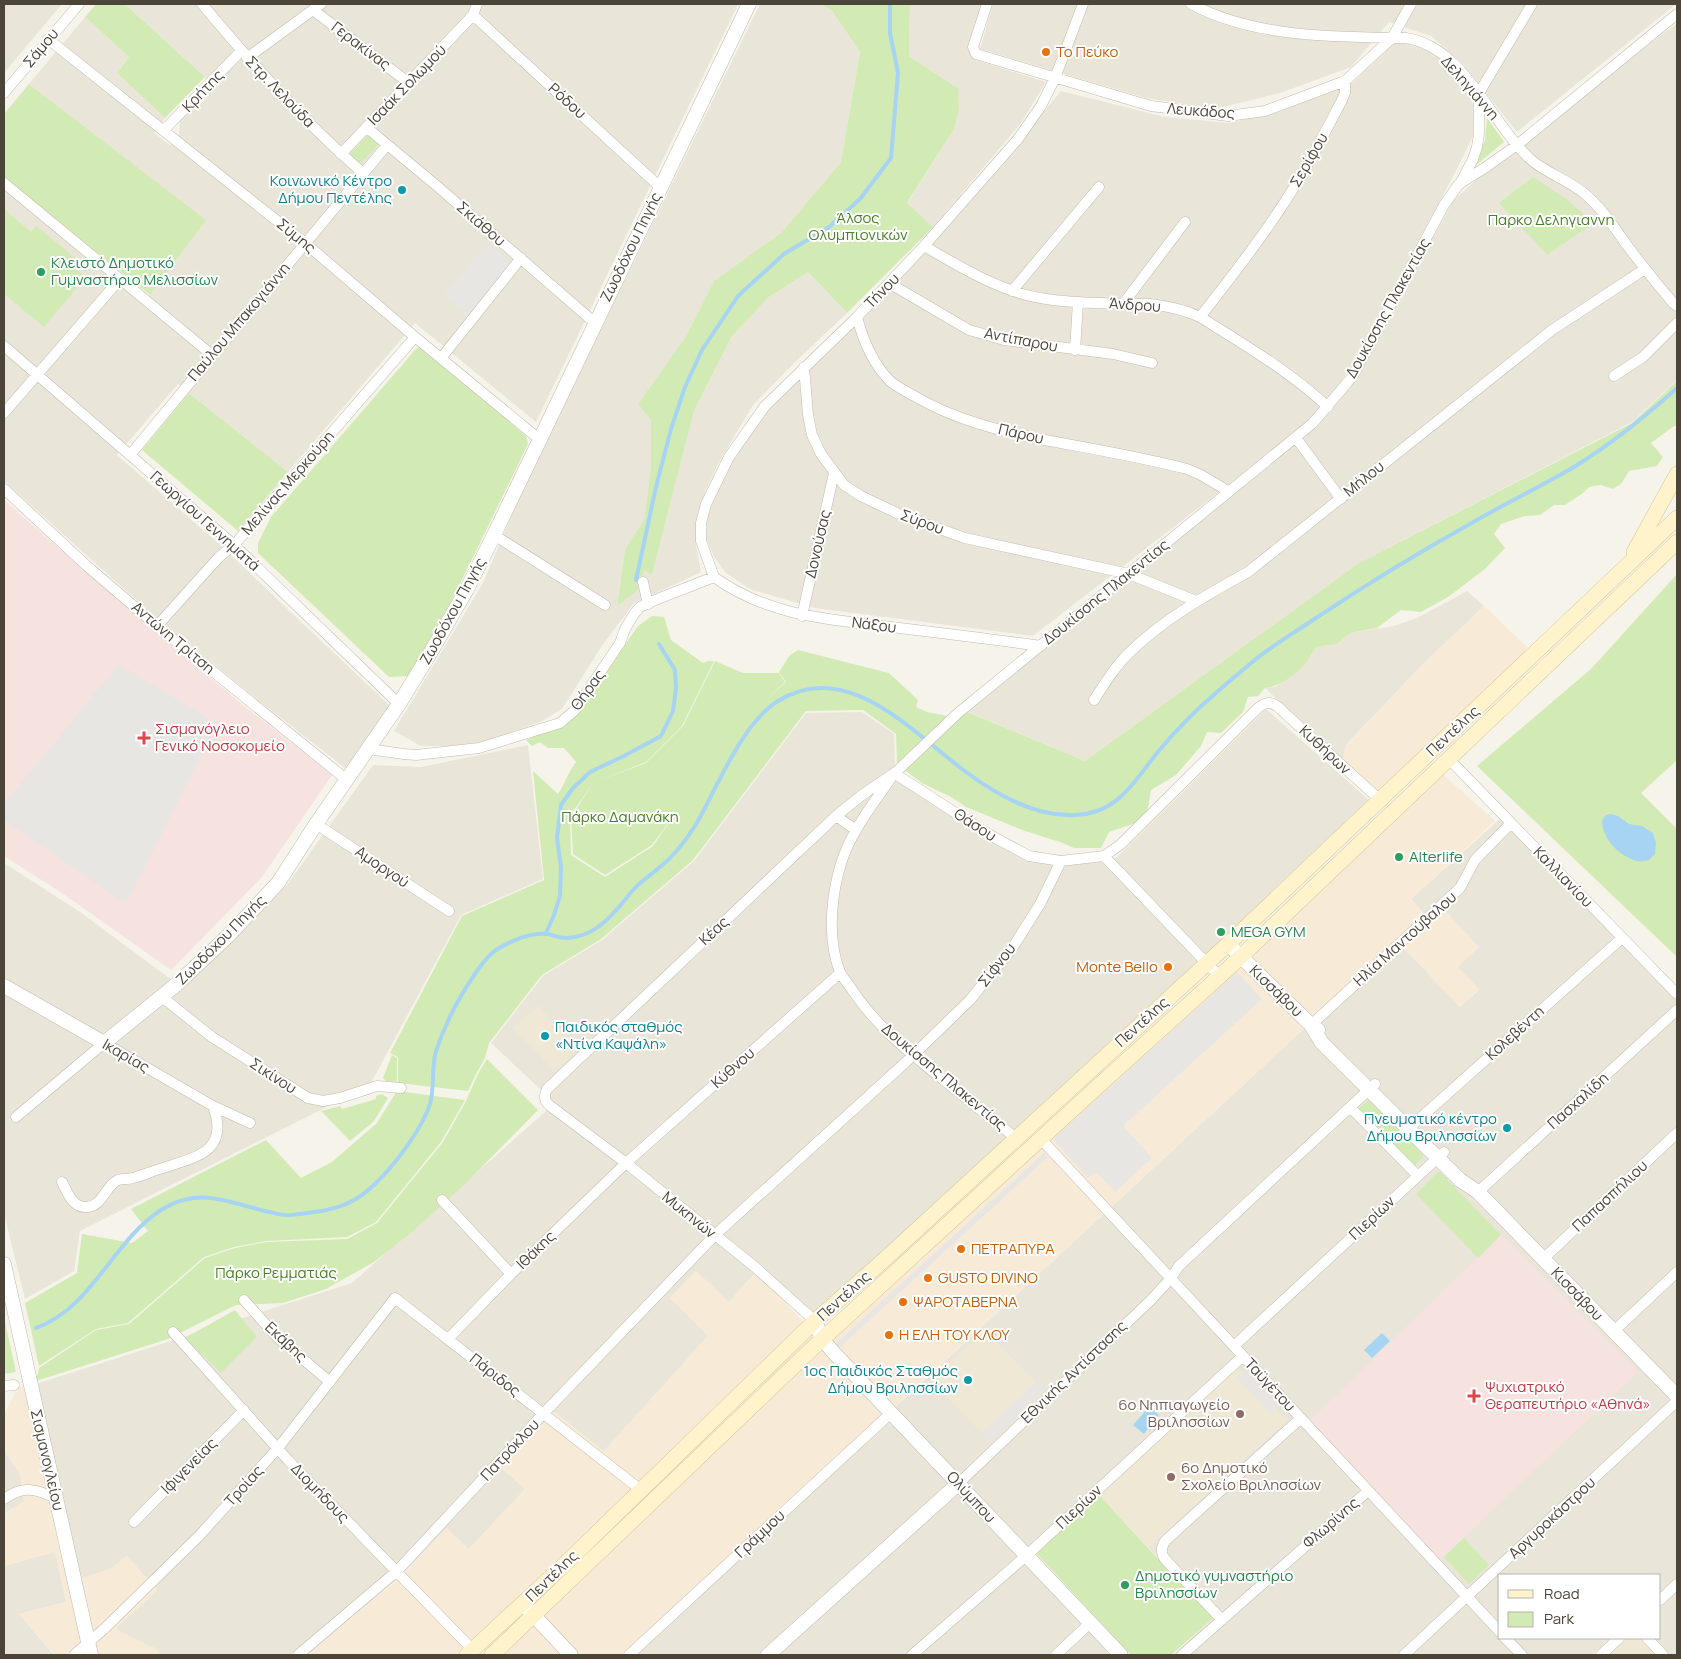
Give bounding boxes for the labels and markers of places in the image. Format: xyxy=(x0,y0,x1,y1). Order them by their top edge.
place label: Το Πεύκο xyxy=(1056,41,1119,62)
marker: Το Πεύκο xyxy=(1040,46,1052,58)
place label: Κοινωνικό Κέντρο Δήμου Πεντέλης xyxy=(270,170,392,208)
marker: Κοινωνικό Κέντρο Δήμου Πεντέλης xyxy=(396,184,408,196)
place label: Κλειστό Δημοτικό Γυμναστήριο Μελισσίων xyxy=(51,252,218,290)
marker: Κλειστό Δημοτικό Γυμναστήριο Μελισσίων xyxy=(35,266,47,278)
place label: Σισμανόγλειο Γενικό Νοσοκομείο xyxy=(155,718,285,756)
marker: Σισμανόγλειο Γενικό Νοσοκομείο xyxy=(137,731,151,745)
place label: Alterlife xyxy=(1409,846,1463,867)
marker: Alterlife xyxy=(1393,851,1405,863)
place label: ΜEGA GYM xyxy=(1231,921,1306,942)
marker: ΜEGA GYM xyxy=(1215,926,1227,938)
place label: Monte Bello xyxy=(1076,956,1158,977)
marker: Monte Bello xyxy=(1162,961,1174,973)
place label: Παιδικός σταθμός «Ντίνα Καψάλη» xyxy=(555,1016,683,1054)
marker: Παιδικός σταθμός «Ντίνα Καψάλη» xyxy=(539,1030,551,1042)
place label: Πνευματικό κέντρο Δήμου Βριλησσίων xyxy=(1364,1108,1497,1146)
marker: Πνευματικό κέντρο Δήμου Βριλησσίων xyxy=(1501,1122,1513,1134)
place label: ΠΕΤΡΑΠΥΡΑ xyxy=(971,1238,1055,1259)
marker: ΠΕΤΡΑΠΥΡΑ xyxy=(955,1243,967,1255)
place label: GUSTO DIVINO xyxy=(938,1267,1038,1288)
marker: GUSTO DIVINO xyxy=(922,1272,934,1284)
place label: ΨΑΡΟΤΑΒΕΡΝΑ xyxy=(913,1291,1018,1312)
marker: ΨΑΡΟΤΑΒΕΡΝΑ xyxy=(897,1296,909,1308)
place label: Η ΕΛΗ ΤΟΥ ΚΛΟΥ xyxy=(899,1324,1010,1345)
marker: Η ΕΛΗ ΤΟΥ ΚΛΟΥ xyxy=(883,1329,895,1341)
place label: 1ος Παιδικός Σταθμός Δήμου Βριλησσίων xyxy=(803,1360,958,1398)
marker: 1ος Παιδικός Σταθμός Δήμου Βριλησσίων xyxy=(962,1374,974,1386)
place label: Ψυχιατρικό Θεραπευτήριο «Αθηνά» xyxy=(1485,1376,1651,1414)
marker: Ψυχιατρικό Θεραπευτήριο «Αθηνά» xyxy=(1467,1389,1481,1403)
place label: 6ο Νηπιαγωγείο Βριλησσίων xyxy=(1118,1394,1230,1432)
marker: 6ο Νηπιαγωγείο Βριλησσίων xyxy=(1234,1408,1246,1420)
place label: 6ο Δημοτικό Σχολείο Βριλησσίων xyxy=(1181,1457,1322,1495)
marker: 6ο Δημοτικό Σχολείο Βριλησσίων xyxy=(1165,1471,1177,1483)
place label: Δημοτικό γυμναστήριο Βριλησσίων xyxy=(1135,1565,1294,1603)
marker: Δημοτικό γυμναστήριο Βριλησσίων xyxy=(1119,1579,1131,1591)

